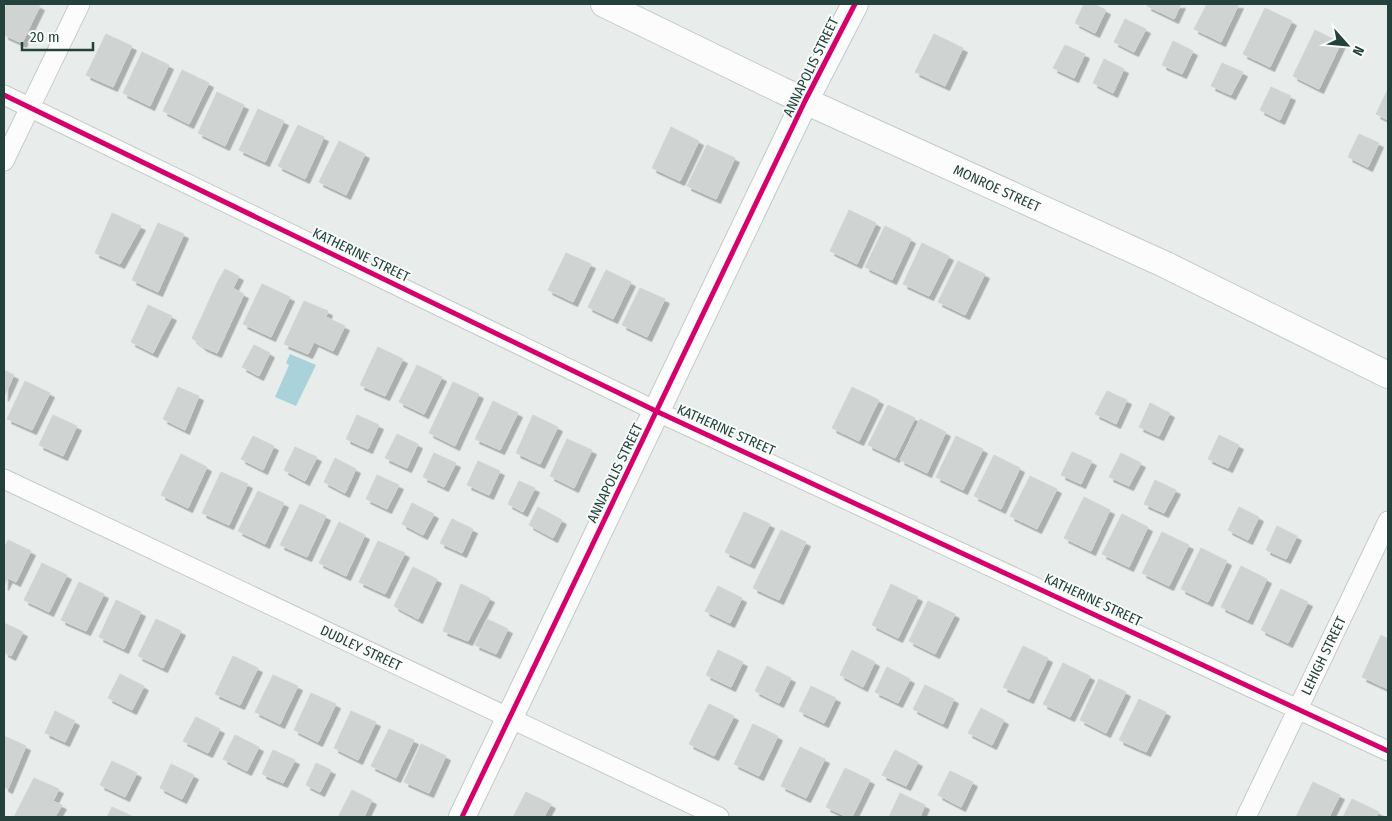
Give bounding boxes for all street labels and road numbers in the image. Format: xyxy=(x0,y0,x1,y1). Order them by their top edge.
street label: ANNAPOLIS STREET xyxy=(780,14,843,119)
street label: MONROE STREET xyxy=(951,161,1044,216)
street label: KATHERINE STREET xyxy=(310,224,413,286)
street label: KATHERINE STREET xyxy=(674,401,778,459)
street label: ANNAPOLIS STREET xyxy=(584,420,647,525)
street label: KATHERINE STREET xyxy=(1042,570,1145,630)
street label: LEHIGH STREET xyxy=(1297,613,1350,698)
street label: DUDLEY STREET xyxy=(318,621,405,675)

